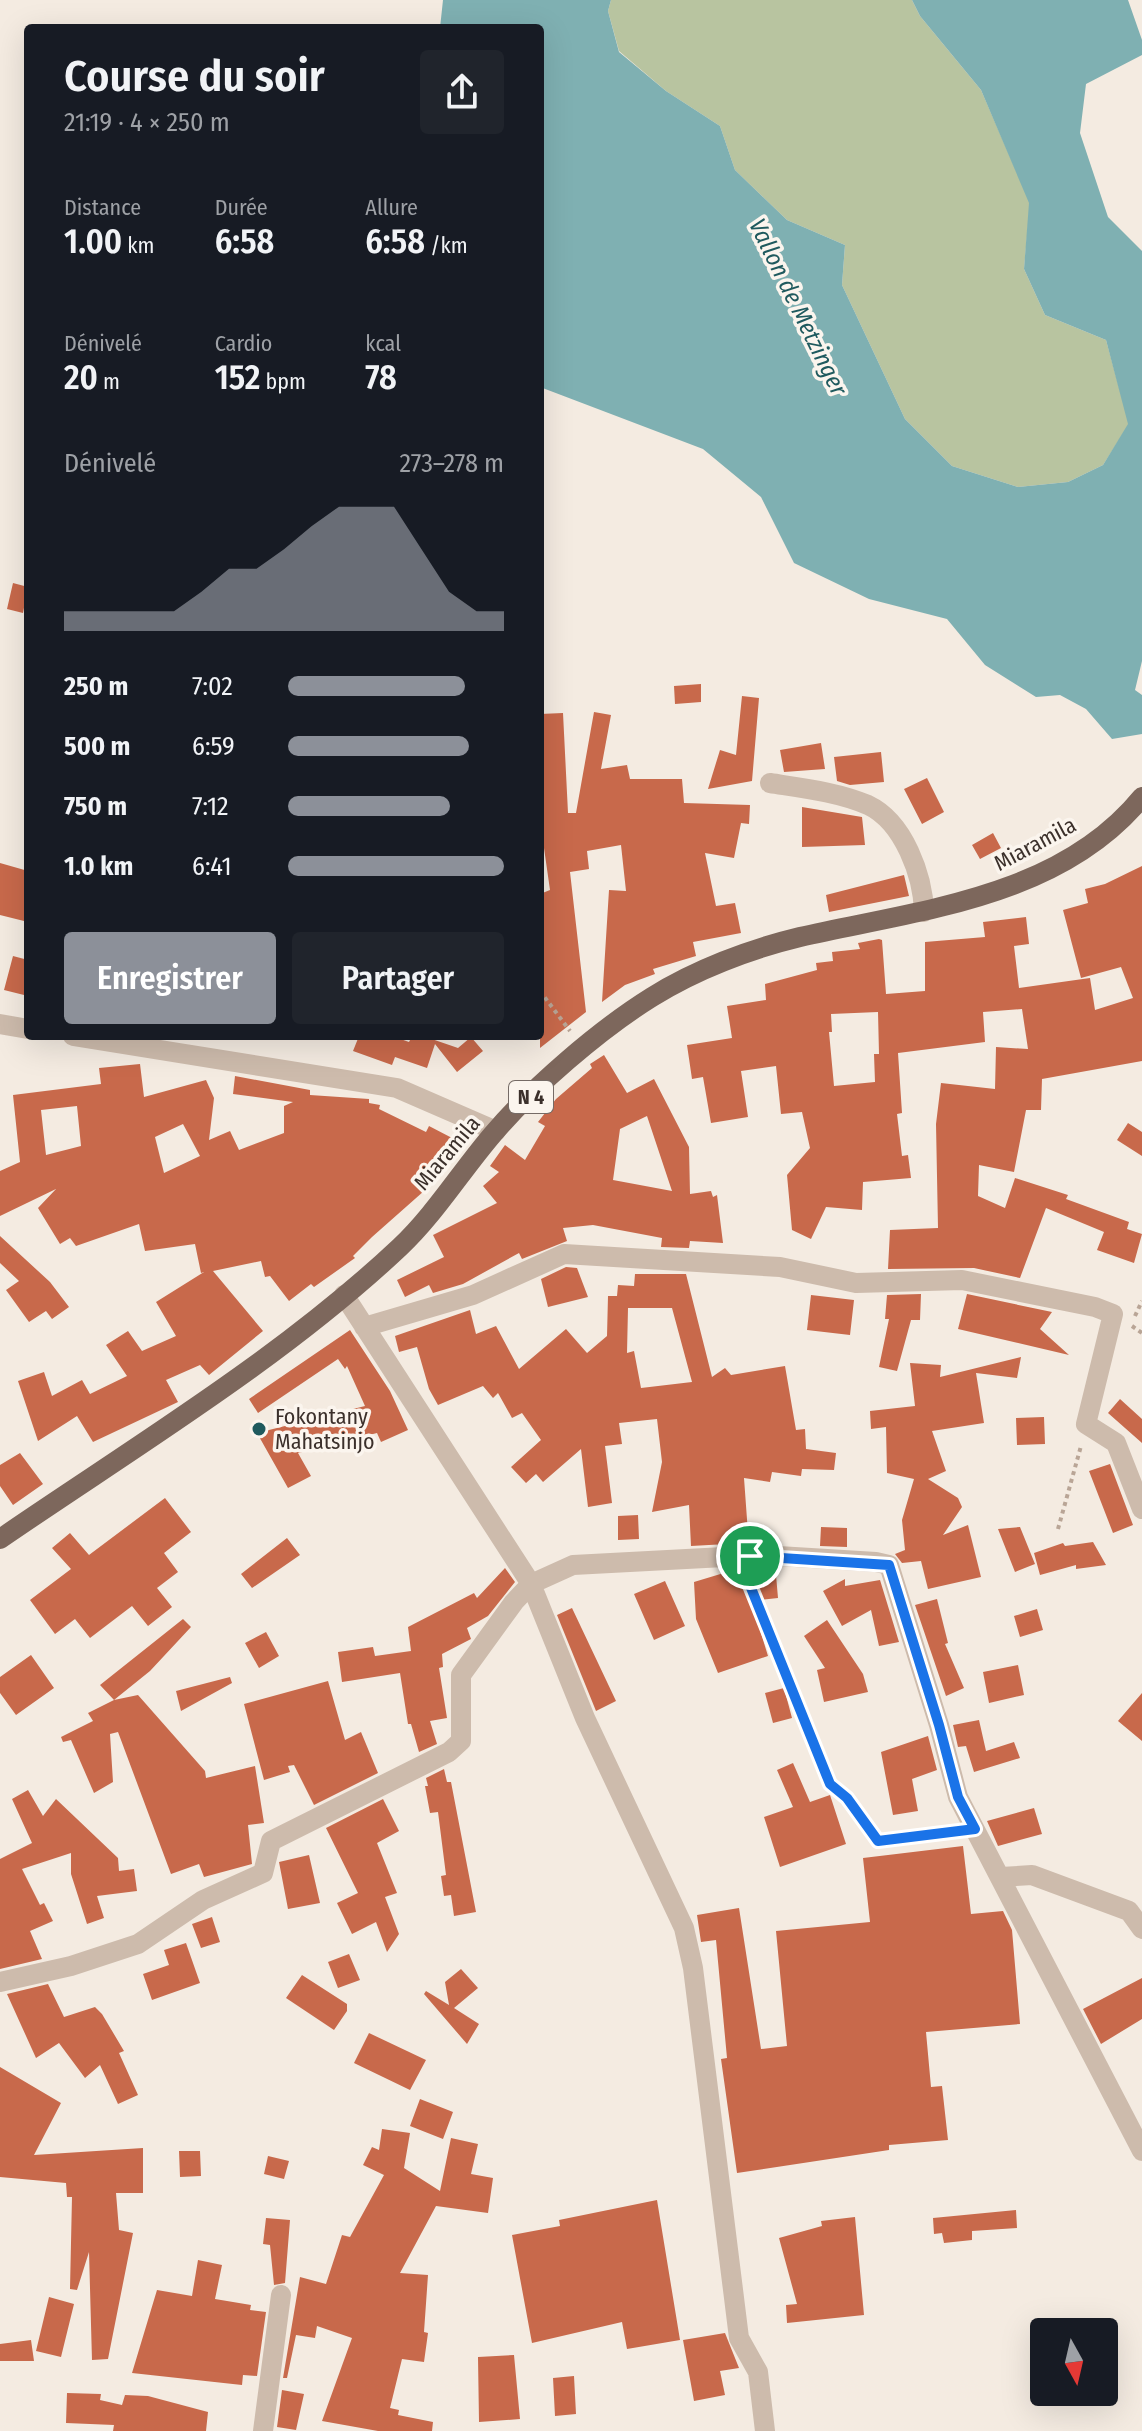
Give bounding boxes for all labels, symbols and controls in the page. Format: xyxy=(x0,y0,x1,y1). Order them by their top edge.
text: Course du soir xyxy=(64,50,325,103)
button: share xyxy=(420,50,504,134)
text: 21:19 · 4 × 250 m xyxy=(64,107,230,138)
text: Distance xyxy=(64,194,141,221)
text: Durée xyxy=(215,194,268,221)
text: Allure xyxy=(365,194,418,221)
water label: Vallon de Metzinger xyxy=(743,214,853,401)
text: 1.00 xyxy=(64,221,122,262)
text: 6:58 xyxy=(215,221,274,262)
text: 6:58 xyxy=(365,221,425,262)
text: km xyxy=(122,232,154,259)
text: /km xyxy=(425,232,468,259)
text: Dénivelé xyxy=(64,330,142,357)
text: Cardio xyxy=(215,330,272,357)
text: kcal xyxy=(365,330,401,357)
text: 20 xyxy=(64,357,98,398)
text: 152 xyxy=(215,357,260,398)
text: 78 xyxy=(365,357,397,398)
text: m xyxy=(98,368,120,395)
text: bpm xyxy=(260,368,306,395)
text: Dénivelé xyxy=(64,448,156,479)
text: 273–278 m xyxy=(400,448,504,479)
text: 250 m xyxy=(64,671,128,702)
text: 7:02 xyxy=(192,671,233,702)
text: 500 m xyxy=(64,731,130,762)
text: 6:59 xyxy=(192,731,235,762)
text: 750 m xyxy=(64,791,127,822)
text: 7:12 xyxy=(192,791,229,822)
street label: Miaramila xyxy=(990,811,1080,877)
text: 1.0 km xyxy=(64,851,133,882)
text: 6:41 xyxy=(192,851,232,882)
button: Enregistrer xyxy=(64,932,276,1024)
button: Partager xyxy=(292,932,504,1024)
road number: N 4 xyxy=(509,1081,553,1113)
street label: Miaramila xyxy=(408,1110,486,1196)
place label: Fokontany Mahatsinjo xyxy=(275,1403,375,1455)
marker: Fokontany Mahatsinjo xyxy=(250,1420,268,1438)
pin xyxy=(716,1522,784,1590)
icon: arrive xyxy=(728,1534,772,1578)
north arrow xyxy=(1030,2318,1118,2406)
map controls xyxy=(1030,2318,1118,2406)

